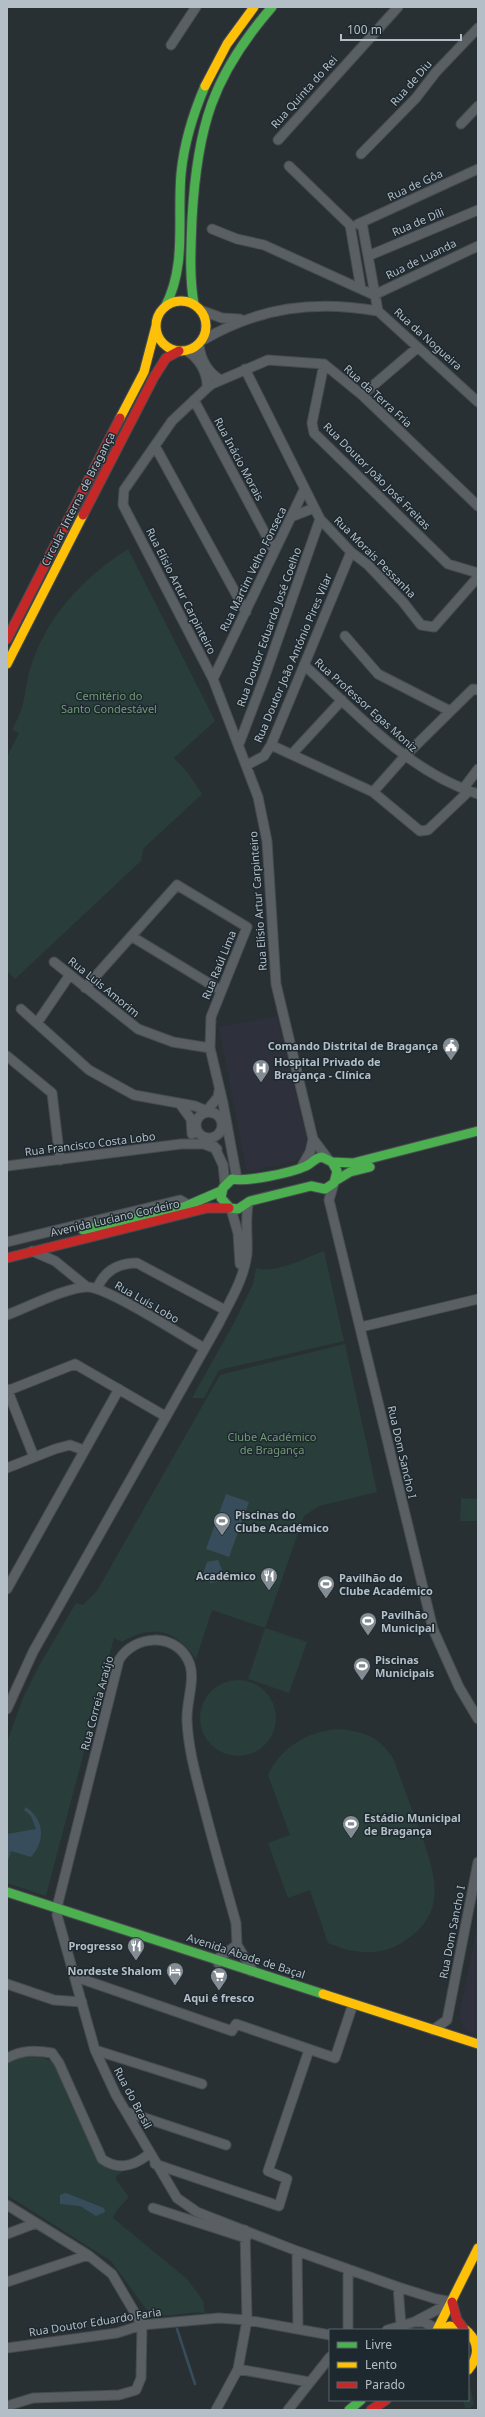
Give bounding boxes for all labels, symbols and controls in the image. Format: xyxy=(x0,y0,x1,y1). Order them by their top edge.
scale bar xyxy=(341,16,461,42)
text: 100 m xyxy=(347,21,382,38)
street label: Rua Quinta do Rei xyxy=(267,52,340,131)
street label: Rua de Diu xyxy=(387,57,435,109)
street label: Rua de Gôa xyxy=(385,165,445,204)
street label: Rua de Díli xyxy=(390,204,446,239)
street label: Rua de Luanda xyxy=(383,235,459,282)
street label: Rua da Nogueira xyxy=(391,304,466,373)
street label: Rua da Terra Fria xyxy=(341,361,416,430)
street label: Rua Inácio Morais xyxy=(211,415,268,503)
street label: Rua Doutor João José Freitas xyxy=(320,419,434,533)
street label: Circular Interna de Bragança xyxy=(37,429,118,568)
street label: Rua Martim Velho Fonseca xyxy=(216,504,289,634)
street label: Rua Morais Pessanha xyxy=(331,512,420,601)
street label: Rua Elísio Artur Carpinteiro xyxy=(143,525,220,657)
street label: Rua Doutor Eduardo José Coelho xyxy=(233,545,305,709)
street label: Rua Doutor João António Pires Vilar xyxy=(250,571,335,745)
street label: Rua Professor Egas Moniz xyxy=(312,654,421,755)
park label: Cemitério do Santo Condestável xyxy=(61,688,157,716)
street label: Rua Elísio Artur Carpinteiro xyxy=(245,830,270,971)
street label: Rua Raúl Lima xyxy=(198,928,239,1002)
street label: Rua Luis Amorim xyxy=(65,953,143,1020)
public building icon: Comando Distrital de Bragança xyxy=(441,1036,461,1061)
place label: Comando Distrital de Bragança xyxy=(268,1038,438,1053)
place label: Hospital Privado de Bragança - Clínica xyxy=(274,1054,381,1082)
hospital icon: Hospital Privado de Bragança - Clínica xyxy=(251,1058,271,1083)
street label: Rua Francisco Costa Lobo xyxy=(24,1128,156,1159)
street label: Avenida Luciano Cordeiro xyxy=(49,1195,181,1240)
street label: Rua Luis Lobo xyxy=(112,1277,182,1326)
street label: Rua Dom Sancho I xyxy=(385,1404,421,1500)
park label: Clube Académico de Bragança xyxy=(228,1429,317,1457)
place label: Piscinas do Clube Académico xyxy=(235,1507,329,1535)
sports icon: Piscinas do Clube Académico xyxy=(212,1511,232,1536)
restaurant icon: Académico xyxy=(259,1566,279,1591)
place label: Académico xyxy=(196,1568,256,1583)
place label: Pavilhão do Clube Académico xyxy=(339,1570,433,1598)
sports icon: Pavilhão do Clube Académico xyxy=(316,1574,336,1599)
place label: Pavilhão Municipal xyxy=(381,1607,435,1635)
sports icon: Pavilhão Municipal xyxy=(358,1611,378,1636)
place label: Piscinas Municipais xyxy=(375,1652,435,1680)
street label: Rua Correia Araújo xyxy=(77,1654,116,1752)
sports icon: Piscinas Municipais xyxy=(352,1656,372,1681)
place label: Estádio Municipal de Bragança xyxy=(364,1810,461,1838)
sports icon: Estádio Municipal de Bragança xyxy=(341,1814,361,1839)
street label: Rua Dom Sancho I xyxy=(435,1884,468,1980)
street label: Avenida Abade de Baçal xyxy=(185,1929,307,1982)
restaurant icon: Progresso xyxy=(126,1936,146,1961)
place label: Progresso xyxy=(68,1938,123,1953)
hotel icon: Nordeste Shalom xyxy=(165,1961,185,1986)
place label: Nordeste Shalom xyxy=(68,1963,162,1978)
supermarket icon: Aqui é fresco xyxy=(209,1966,229,1991)
place label: Aqui é fresco xyxy=(184,1990,255,2005)
street label: Rua do Brasil xyxy=(111,2064,156,2131)
street label: Rua Doutor Eduardo Faria xyxy=(28,2304,162,2339)
legend xyxy=(329,2329,469,2401)
text: Livre xyxy=(365,2336,392,2353)
text: Lento xyxy=(365,2356,397,2373)
text: Parado xyxy=(365,2376,405,2393)

